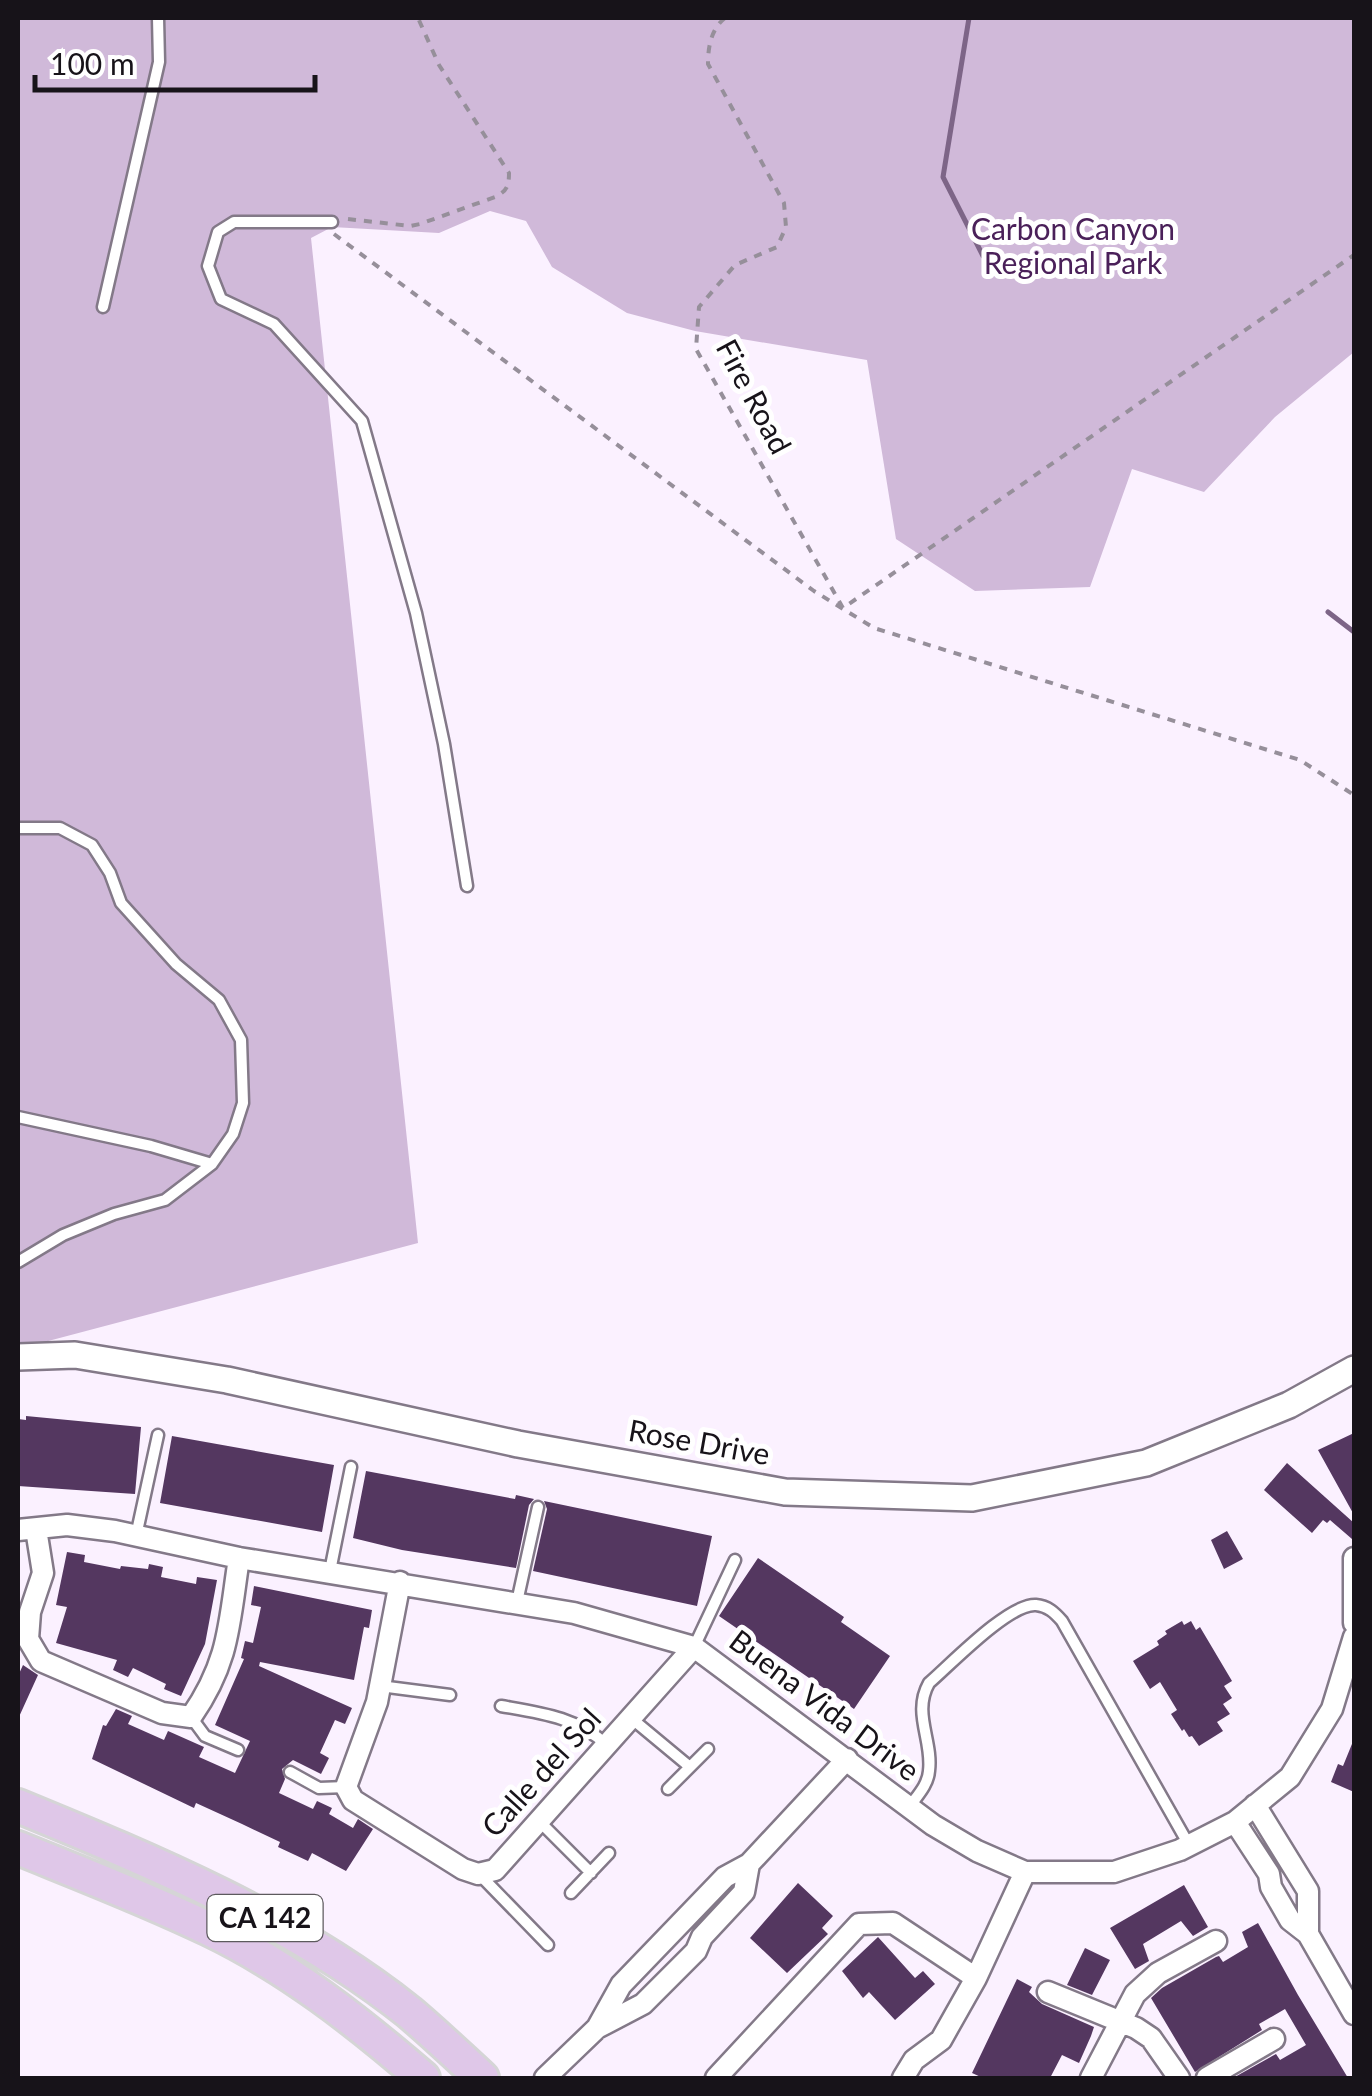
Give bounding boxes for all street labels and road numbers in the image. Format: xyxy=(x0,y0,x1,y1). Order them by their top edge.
street label: Fire Road xyxy=(710,333,800,459)
street label: Rose Drive xyxy=(626,1411,773,1471)
street label: Buena Vida Drive xyxy=(723,1621,927,1787)
street label: Calle del Sol xyxy=(474,1700,608,1843)
road number: CA 142 xyxy=(208,1895,322,1941)

